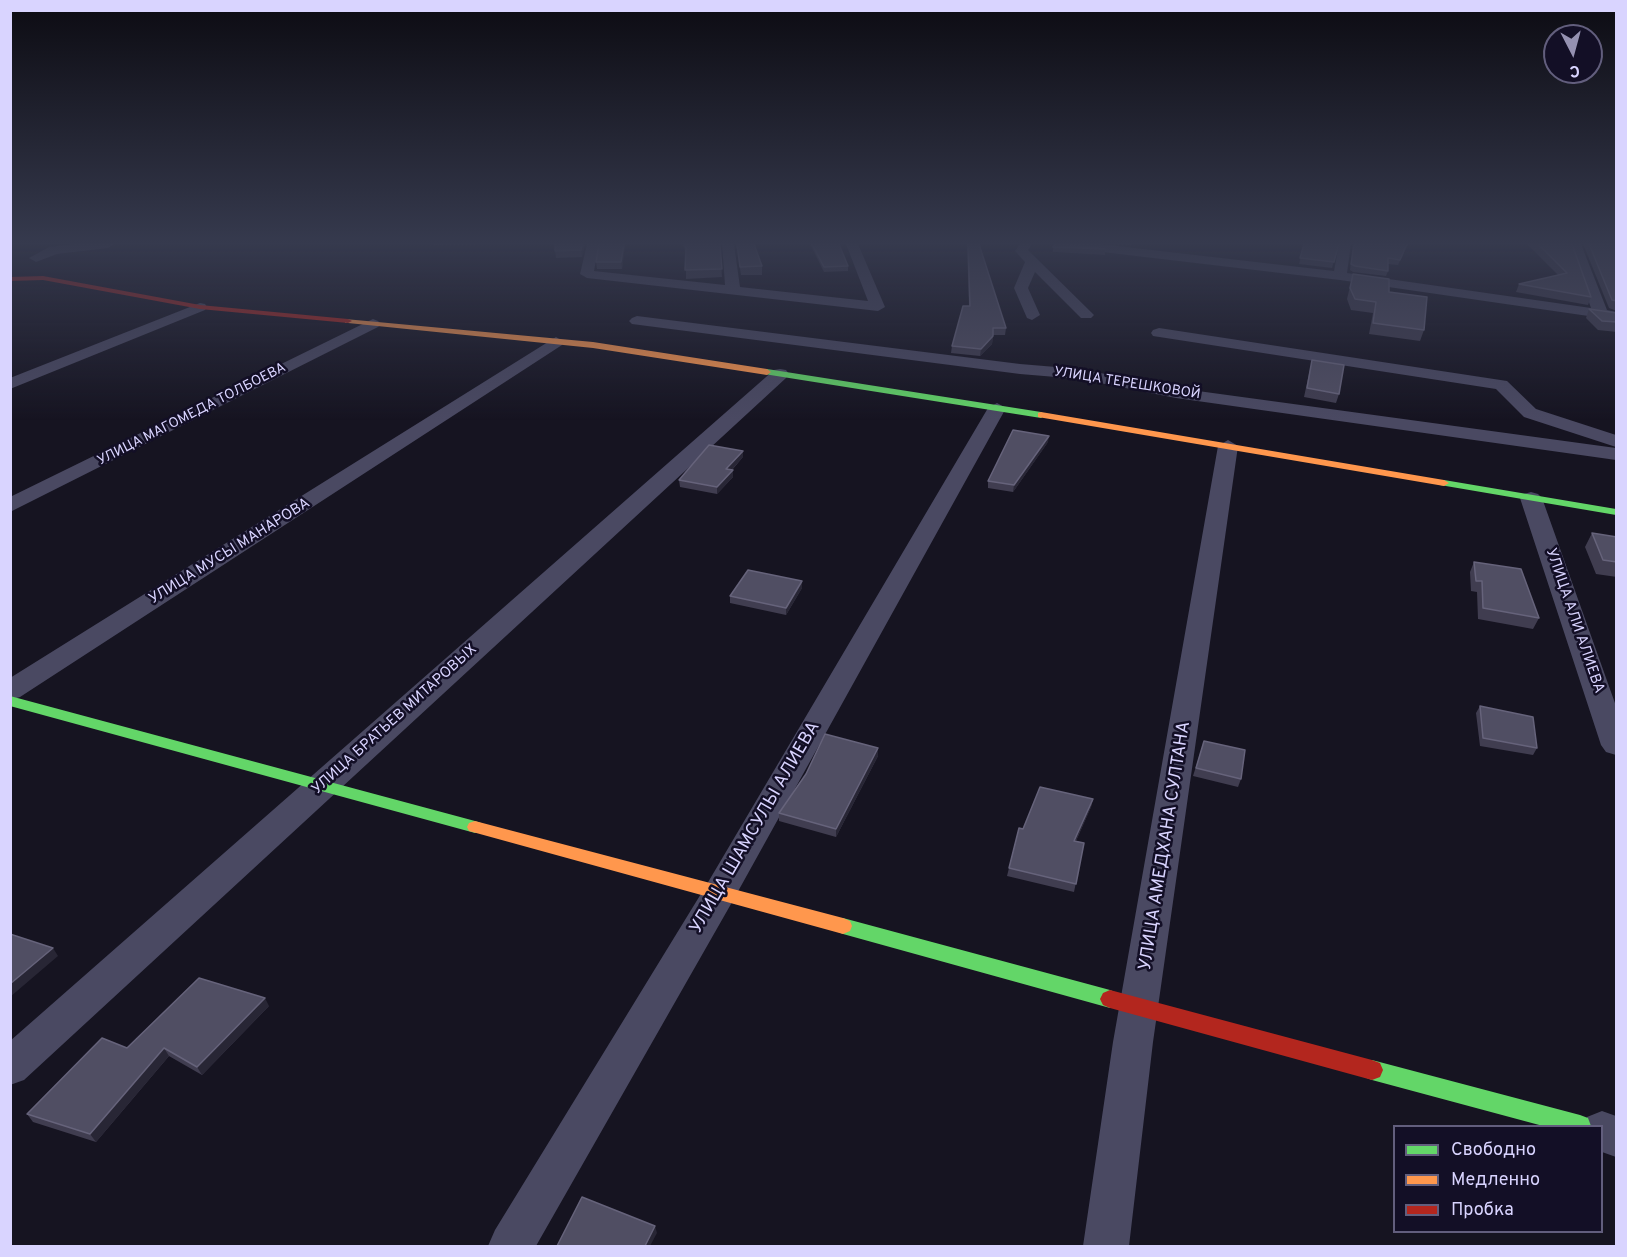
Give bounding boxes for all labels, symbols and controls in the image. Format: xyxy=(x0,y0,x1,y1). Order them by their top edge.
north arrow xyxy=(1543,24,1603,84)
text: С xyxy=(1569,59,1581,80)
street label: УЛИЦА МАГОМЕДА ТОЛБОЕВА xyxy=(95,360,289,470)
street label: УЛИЦА ТЕРЕШКОВОЙ xyxy=(1053,364,1201,404)
street label: УЛИЦА МУСЫ МАНАРОВА xyxy=(146,495,314,609)
street label: УЛИЦА АЛИ АЛИЕВА xyxy=(1541,546,1607,696)
street label: УЛИЦА БРАТЬЕВ МИТАРОВЫХ xyxy=(309,641,481,799)
street label: УЛИЦА ШАМСУЛЫ АЛИЕВА xyxy=(686,718,826,938)
street label: УЛИЦА АМЕДХАНА СУЛТАНА xyxy=(1136,720,1196,972)
legend xyxy=(1393,1125,1603,1233)
text: Свободно xyxy=(1451,1139,1536,1162)
text: Медленно xyxy=(1451,1169,1540,1192)
text: Пробка xyxy=(1451,1199,1514,1222)

